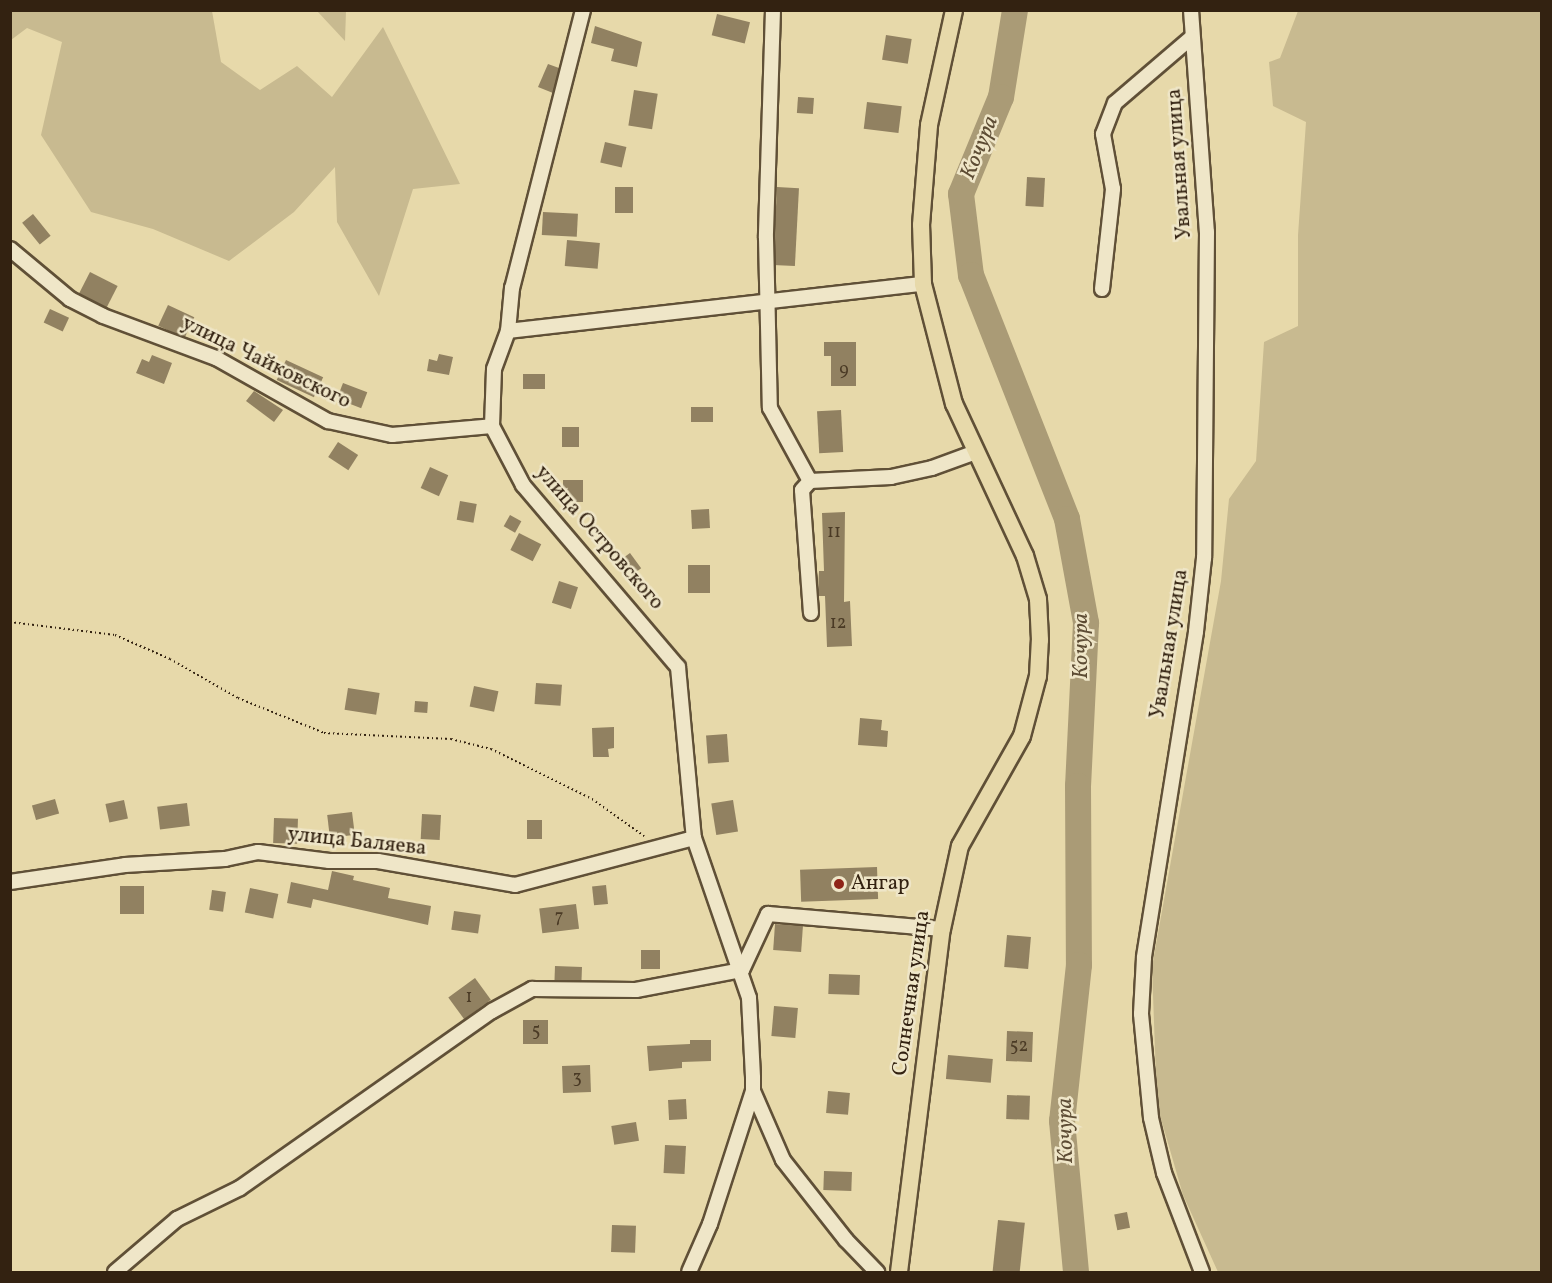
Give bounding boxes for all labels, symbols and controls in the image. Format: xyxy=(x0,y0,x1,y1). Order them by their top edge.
street label: Увальная улица xyxy=(1162,87,1198,241)
water label: Кочура xyxy=(955,113,1005,183)
street label: улица Чайковского xyxy=(177,311,355,415)
house number: 9 xyxy=(839,360,849,382)
street label: улица Островского xyxy=(529,461,669,615)
house number: 11 xyxy=(827,522,841,544)
street label: Увальная улица xyxy=(1146,567,1194,721)
house number: 12 xyxy=(830,613,846,635)
water label: Кочура xyxy=(1069,613,1095,679)
street label: улица Баляева xyxy=(286,822,428,862)
place label: Ангар xyxy=(851,871,910,897)
marker: Ангар xyxy=(832,877,846,891)
house number: 7 xyxy=(555,907,563,929)
street label: Солнечная улица xyxy=(888,908,936,1078)
house number: 1 xyxy=(466,987,472,1009)
house number: 5 xyxy=(532,1021,540,1043)
house number: 52 xyxy=(1010,1036,1028,1058)
house number: 3 xyxy=(572,1068,582,1090)
water label: Кочура xyxy=(1052,1098,1080,1164)

